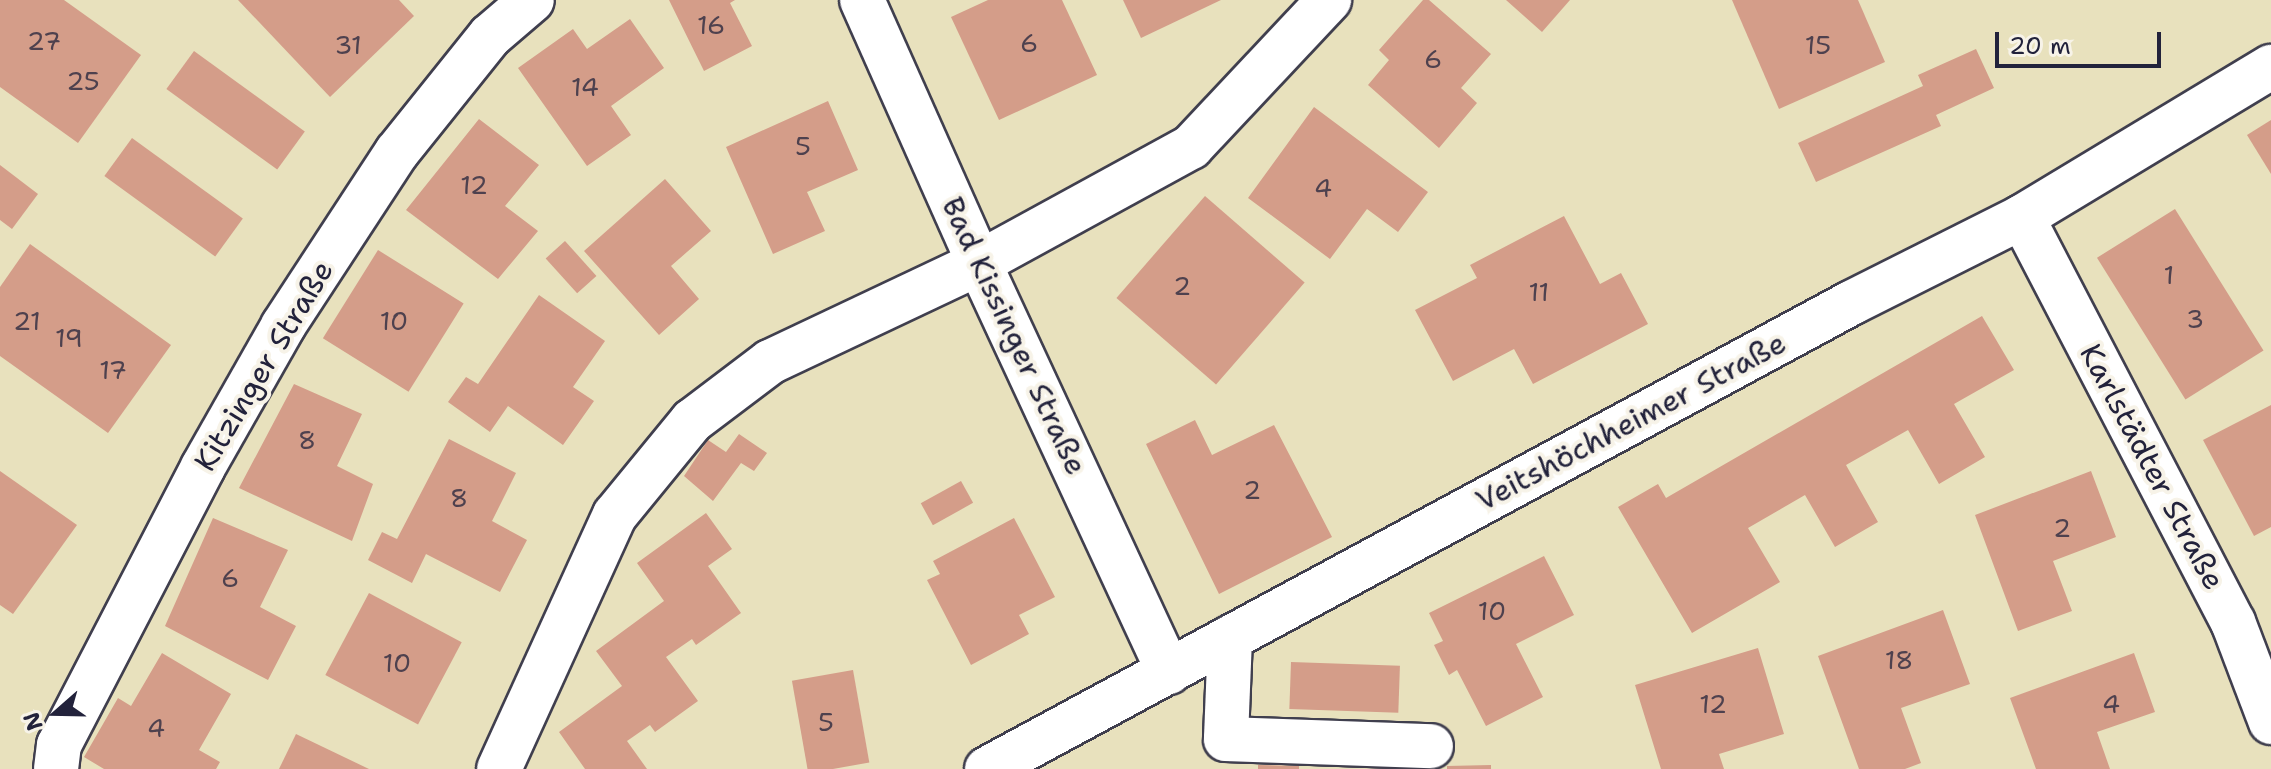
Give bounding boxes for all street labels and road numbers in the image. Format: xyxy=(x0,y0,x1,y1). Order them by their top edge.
street label: Bad Kissinger Straße xyxy=(934,191,1094,481)
street label: Kitzinger Straße xyxy=(187,254,341,478)
street label: Veitshöchheimer Straße xyxy=(1470,325,1792,519)
street label: Karlstädter Straße xyxy=(2072,338,2232,596)

